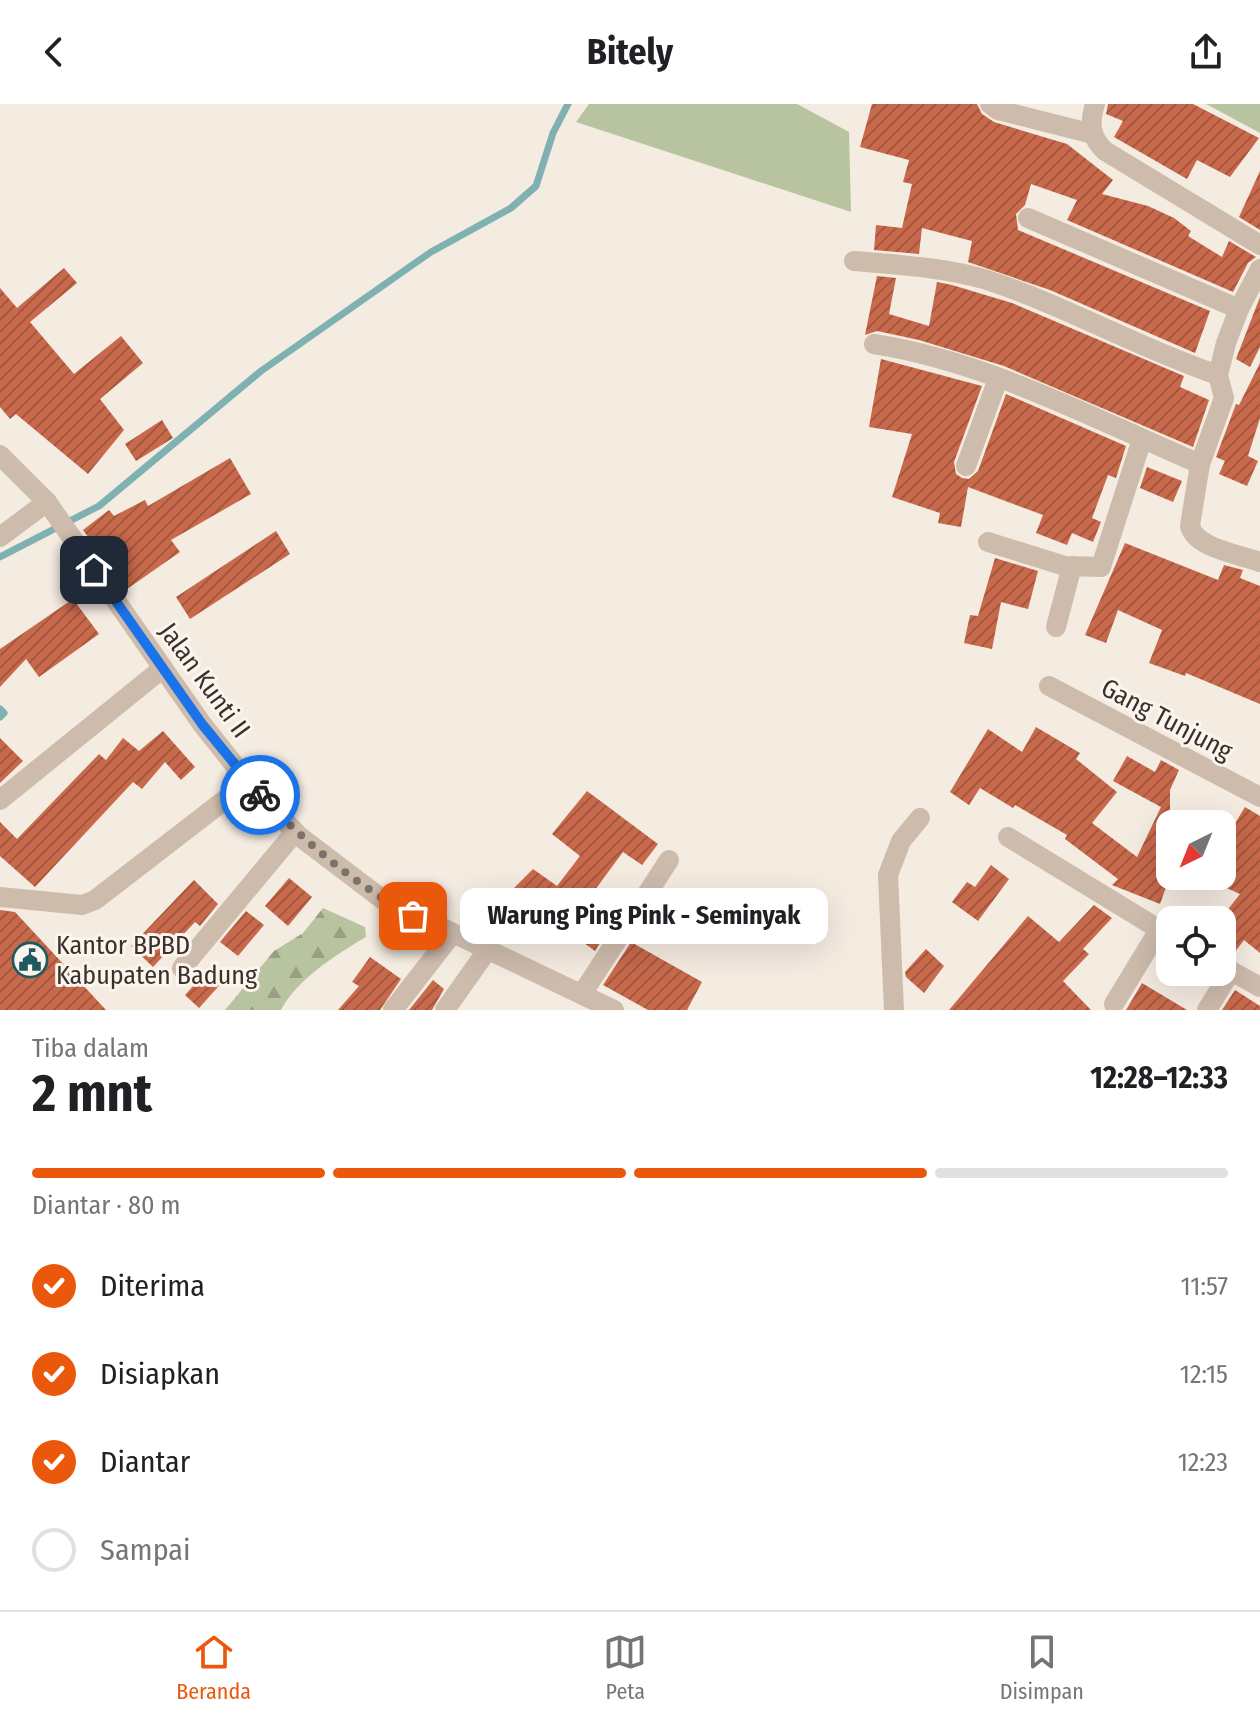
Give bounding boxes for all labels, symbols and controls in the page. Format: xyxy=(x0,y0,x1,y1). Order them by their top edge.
icon: back xyxy=(32,30,76,74)
text: Bitely xyxy=(587,30,673,74)
icon: share xyxy=(1184,30,1228,74)
pin xyxy=(60,536,128,604)
icon: home xyxy=(72,548,116,592)
street label: Jalan Kunti II xyxy=(153,617,257,744)
street label: Gang Tunjung xyxy=(1096,672,1238,767)
courier xyxy=(220,755,300,835)
icon: bike xyxy=(238,773,282,817)
north arrow xyxy=(1156,810,1236,890)
map controls xyxy=(1156,810,1236,986)
pin xyxy=(379,882,447,950)
callout: Warung Ping Pink - Seminyak xyxy=(461,888,829,944)
icon: bag xyxy=(391,894,435,938)
text: Warung Ping Pink - Seminyak xyxy=(487,900,801,931)
button: locate xyxy=(1156,906,1236,986)
place label: Kantor BPBD Kabupaten Badung xyxy=(56,930,258,991)
public building icon: Kantor BPBD Kabupaten Badung xyxy=(11,941,49,979)
text: Tiba dalam xyxy=(32,1033,149,1064)
text: 12:28–12:33 xyxy=(1090,1060,1228,1096)
text: 2 mnt xyxy=(32,1062,152,1125)
text: Diantar · 80 m xyxy=(32,1190,181,1221)
icon: check xyxy=(32,1264,76,1308)
text: Diterima xyxy=(100,1268,205,1304)
text: 11:57 xyxy=(1181,1271,1228,1302)
icon: check xyxy=(32,1352,76,1396)
text: Disiapkan xyxy=(100,1356,220,1392)
text: 12:15 xyxy=(1180,1359,1228,1390)
icon: check xyxy=(32,1440,76,1484)
text: Diantar xyxy=(100,1444,190,1480)
text: 12:23 xyxy=(1178,1447,1228,1478)
text: Sampai xyxy=(100,1532,191,1568)
tab: Beranda xyxy=(176,1630,251,1705)
tab: Peta xyxy=(603,1630,647,1705)
tab: Disimpan xyxy=(1000,1630,1084,1705)

